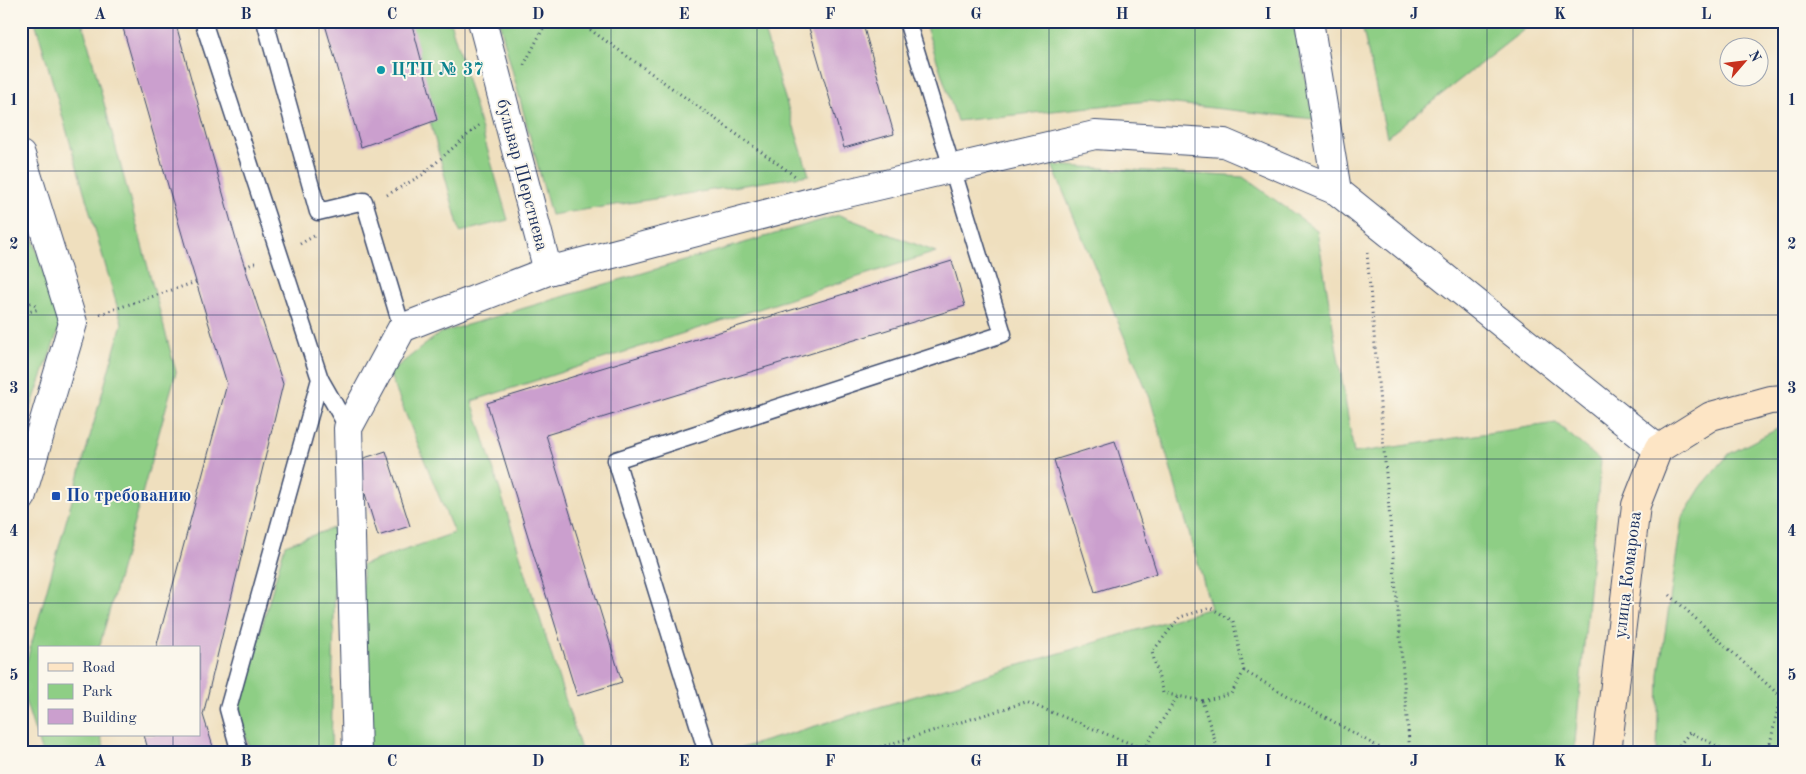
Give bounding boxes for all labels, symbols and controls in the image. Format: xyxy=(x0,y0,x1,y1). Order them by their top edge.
text: A xyxy=(94,7,106,23)
text: B xyxy=(240,7,252,23)
text: C xyxy=(387,7,397,23)
text: D xyxy=(532,7,544,23)
text: E xyxy=(678,7,690,23)
text: F xyxy=(825,7,836,23)
text: G xyxy=(970,7,982,23)
text: H xyxy=(1115,7,1129,23)
text: I xyxy=(1264,7,1272,23)
text: J xyxy=(1410,7,1419,23)
text: K xyxy=(1554,7,1566,23)
text: L xyxy=(1701,7,1712,23)
north arrow xyxy=(1718,38,1768,88)
text: N xyxy=(1746,48,1763,65)
place label: ЦТП № 37 xyxy=(391,61,484,79)
marker: ЦТП № 37 xyxy=(375,64,387,76)
text: 1 xyxy=(9,93,19,109)
text: 1 xyxy=(1787,93,1797,109)
street label: бульвар Шерстнева xyxy=(493,97,551,253)
text: 2 xyxy=(9,237,19,253)
text: 2 xyxy=(1787,237,1797,253)
text: 3 xyxy=(9,381,19,397)
text: 3 xyxy=(1787,381,1797,397)
place label: По требованию xyxy=(66,487,191,505)
marker: По требованию xyxy=(50,490,62,502)
street label: улица Комарова xyxy=(1611,510,1645,640)
text: 4 xyxy=(9,524,19,540)
text: 4 xyxy=(1787,524,1797,540)
legend xyxy=(38,646,200,736)
text: Road xyxy=(82,661,116,676)
text: 5 xyxy=(9,668,19,684)
text: 5 xyxy=(1787,668,1797,684)
text: Park xyxy=(82,685,113,700)
text: Building xyxy=(82,711,137,726)
text: A xyxy=(94,754,106,770)
text: B xyxy=(240,754,252,770)
text: C xyxy=(387,754,397,770)
text: D xyxy=(532,754,544,770)
text: E xyxy=(678,754,690,770)
text: F xyxy=(825,754,836,770)
text: G xyxy=(970,754,982,770)
text: H xyxy=(1115,754,1129,770)
text: I xyxy=(1264,754,1272,770)
text: J xyxy=(1410,754,1419,770)
text: K xyxy=(1554,754,1566,770)
text: L xyxy=(1701,754,1712,770)

